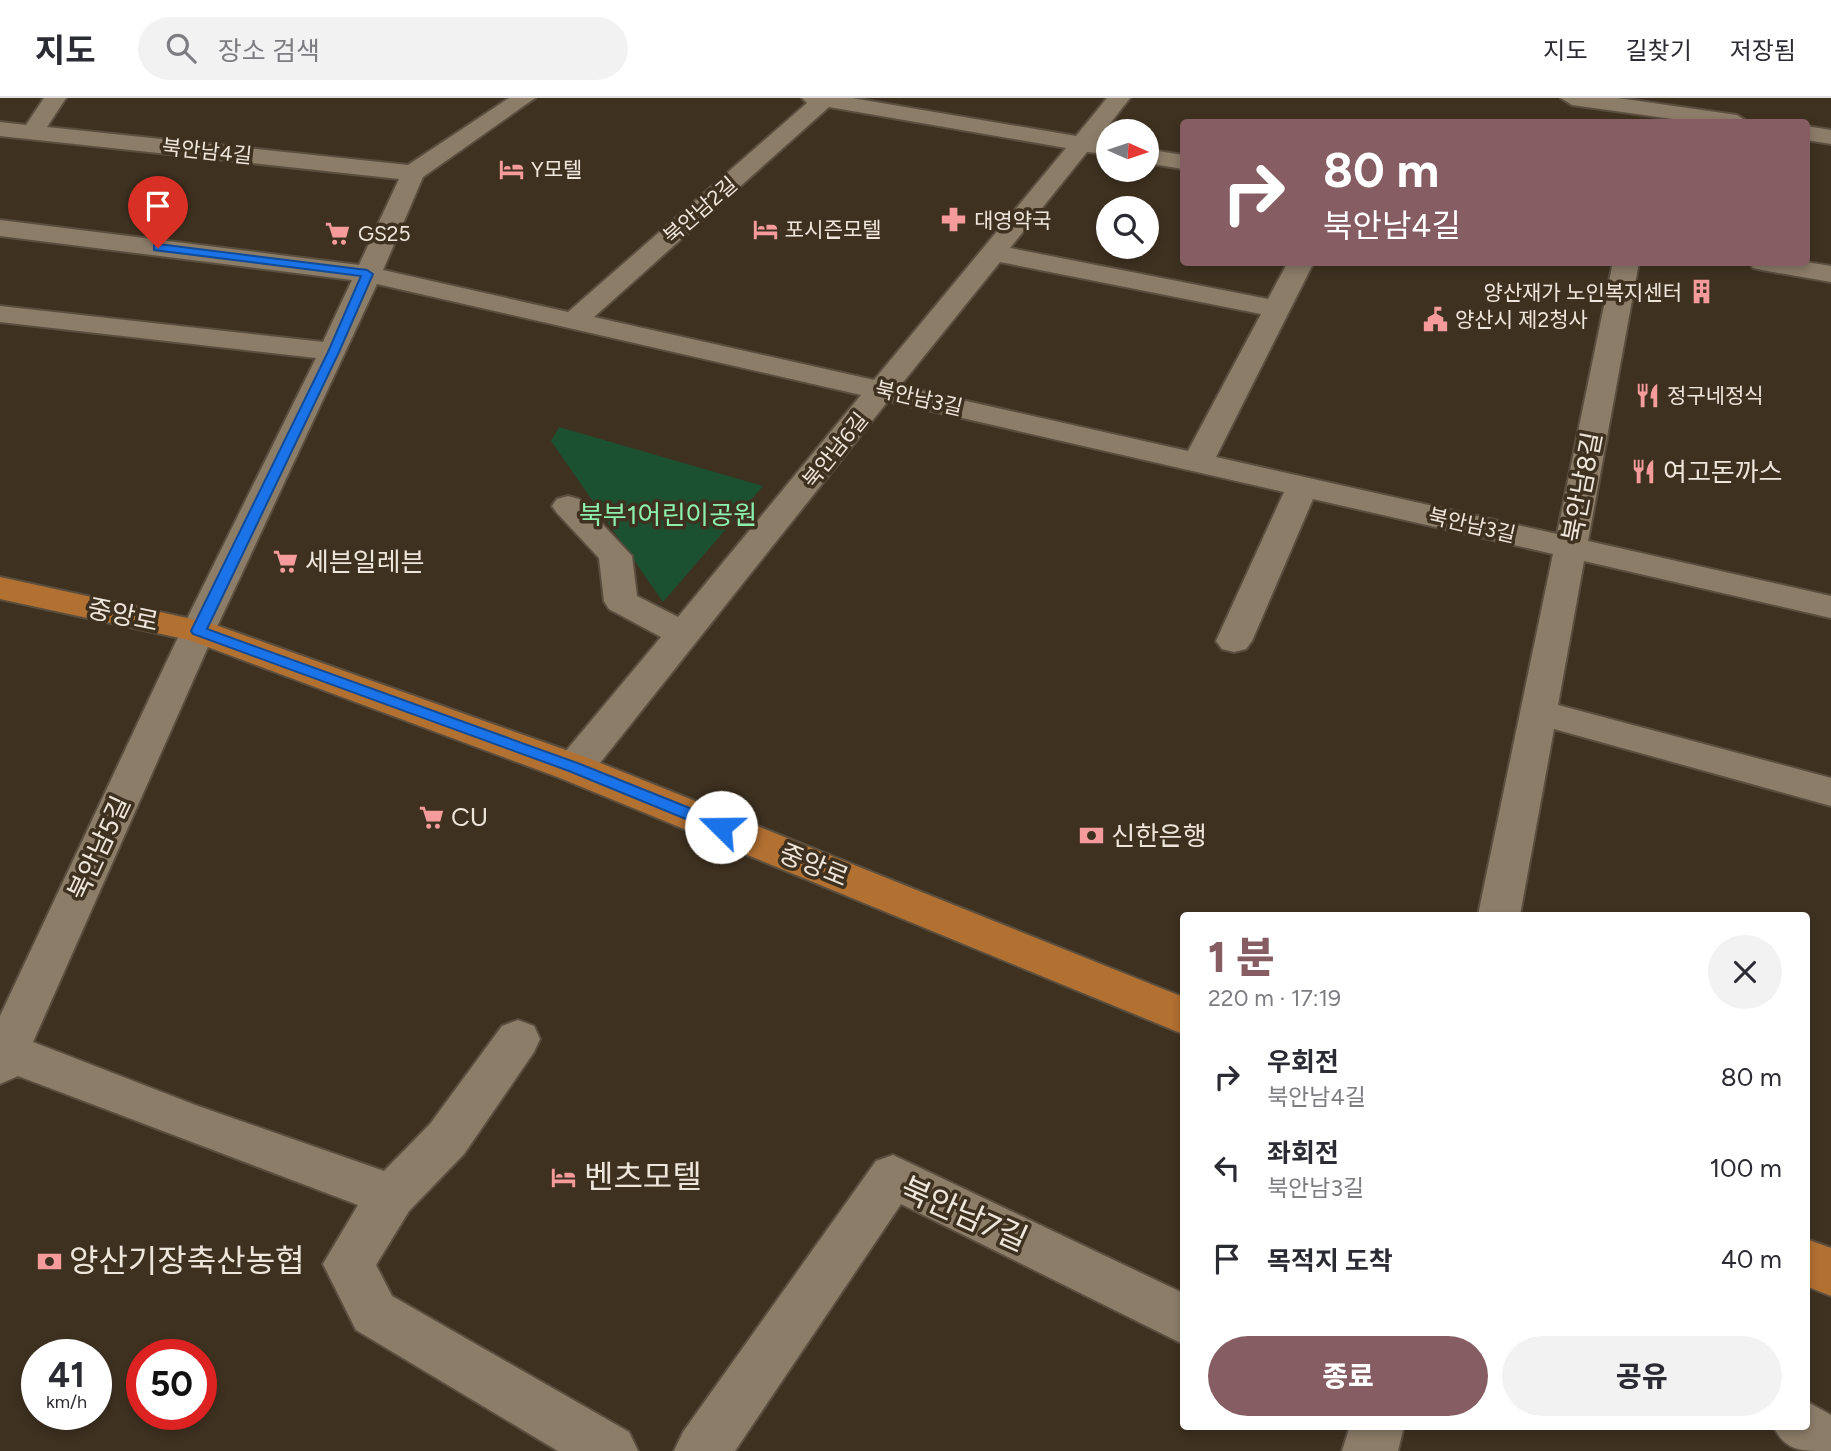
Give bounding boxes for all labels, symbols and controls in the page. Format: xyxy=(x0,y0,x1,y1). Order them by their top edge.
search box xyxy=(138,17,628,80)
icon: search xyxy=(162,29,200,67)
text: 지도 xyxy=(35,31,96,70)
text: 장소 검색 xyxy=(218,35,320,67)
text: 지도 xyxy=(1543,36,1588,65)
text: 길찾기 xyxy=(1626,36,1692,65)
text: 저장됨 xyxy=(1730,36,1796,65)
north arrow xyxy=(1096,119,1158,182)
map controls xyxy=(1096,119,1159,259)
street label: 북안남4길 xyxy=(161,134,253,168)
text: 80 m xyxy=(1323,140,1439,199)
icon: right xyxy=(1208,147,1299,238)
hotel icon: Y모텔 xyxy=(497,155,525,183)
place label: Y모텔 xyxy=(531,157,582,182)
street label: 북안남2길 xyxy=(658,171,742,249)
pin xyxy=(128,176,188,248)
icon: arrive xyxy=(139,187,177,225)
button: search xyxy=(1096,196,1159,259)
pharmacy icon: 대영약국 xyxy=(940,206,968,234)
text: 북안남4길 xyxy=(1323,207,1461,245)
place label: 대영약국 xyxy=(974,208,1051,233)
hotel icon: 포시즌모텔 xyxy=(751,215,779,243)
place label: 포시즌모텔 xyxy=(785,217,882,242)
supermarket icon: GS25 xyxy=(324,219,352,247)
place label: GS25 xyxy=(358,221,411,246)
building icon: 양산재가 노인복지센터 xyxy=(1688,278,1716,306)
place label: 양산재가 노인복지센터 xyxy=(1484,280,1682,305)
public building icon: 양산시 제2청사 xyxy=(1421,305,1449,333)
place label: 양산시 제2청사 xyxy=(1455,307,1588,332)
street label: 북안남3길 xyxy=(873,376,965,420)
restaurant icon: 정구네정식 xyxy=(1633,381,1661,409)
place label: 정구네정식 xyxy=(1667,383,1764,408)
street label: 북안남6길 xyxy=(797,407,873,493)
street label: 북안남8길 xyxy=(1556,429,1608,545)
place label: 여고돈까스 xyxy=(1663,456,1783,488)
restaurant icon: 여고돈까스 xyxy=(1629,458,1657,486)
park label: 북부1어린이공원 xyxy=(579,499,757,531)
street label: 북안남3길 xyxy=(1426,503,1518,547)
place label: 세븐일레븐 xyxy=(305,546,425,578)
supermarket icon: 세븐일레븐 xyxy=(271,548,299,576)
street label: 중앙로 xyxy=(85,592,161,638)
position arrow xyxy=(684,790,758,864)
street label: 북안남5길 xyxy=(61,791,137,905)
place label: CU xyxy=(451,801,488,833)
supermarket icon: CU xyxy=(417,803,445,831)
place label: 신한은행 xyxy=(1111,820,1207,852)
bank icon: 신한은행 xyxy=(1077,822,1105,850)
street label: 중앙로 xyxy=(775,837,853,893)
text: 1 분 xyxy=(1208,932,1274,983)
button: close xyxy=(1708,935,1782,1009)
text: 220 m · 17:19 xyxy=(1208,984,1341,1012)
text: 우회전 xyxy=(1267,1046,1339,1078)
icon: right xyxy=(1208,1058,1246,1096)
text: 80 m xyxy=(1721,1061,1782,1093)
text: 북안남4길 xyxy=(1267,1083,1366,1111)
text: 좌회전 xyxy=(1267,1137,1339,1169)
icon: left xyxy=(1208,1149,1246,1187)
text: 100 m xyxy=(1709,1152,1782,1184)
place label: 벤츠모텔 xyxy=(584,1158,702,1196)
hotel icon: 벤츠모텔 xyxy=(550,1163,578,1191)
street label: 북안남7길 xyxy=(895,1169,1033,1259)
text: 북안남3길 xyxy=(1267,1174,1364,1202)
icon: arrive xyxy=(1208,1240,1246,1278)
place label: 양산기장축산농협 xyxy=(69,1242,305,1280)
text: 40 m xyxy=(1721,1243,1782,1275)
text: 목적지 도착 xyxy=(1267,1245,1393,1277)
bank icon: 양산기장축산농협 xyxy=(35,1247,63,1275)
button: 종료 xyxy=(1208,1336,1488,1416)
button: 공유 xyxy=(1502,1336,1782,1416)
speed limit sign: 50 xyxy=(126,1339,217,1430)
text: 41 xyxy=(48,1354,85,1396)
text: km/h xyxy=(46,1391,87,1413)

